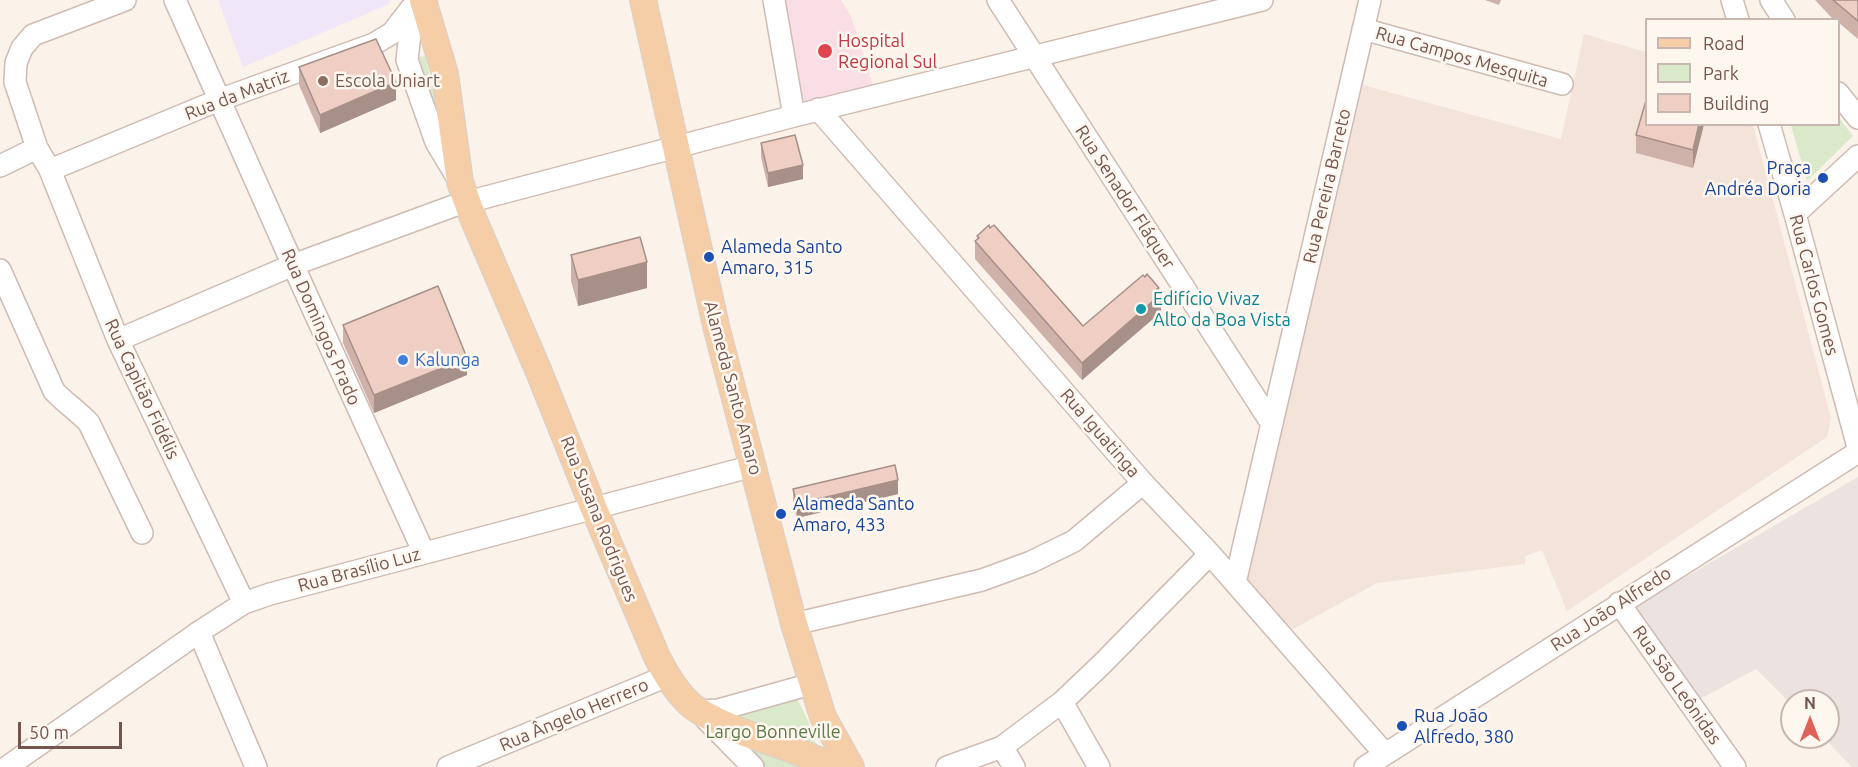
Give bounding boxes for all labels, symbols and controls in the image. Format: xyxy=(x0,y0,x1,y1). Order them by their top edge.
legend xyxy=(1645,18,1840,126)
street label: Rua Campos Mesquita xyxy=(1373,22,1551,92)
place label: Hospital Regional Sul xyxy=(838,30,937,72)
text: Road xyxy=(1703,33,1745,53)
marker: Hospital Regional Sul xyxy=(816,42,834,60)
text: Park xyxy=(1703,63,1739,83)
street label: Rua da Matriz xyxy=(182,65,292,125)
place label: Escola Uniart xyxy=(335,70,440,92)
marker: Escola Uniart xyxy=(316,74,330,88)
text: Building xyxy=(1703,93,1769,113)
street label: Rua Pereira Barreto xyxy=(1299,106,1355,266)
street label: Rua Senador Fláquer xyxy=(1071,121,1179,273)
place label: Praça Andréa Doria xyxy=(1705,157,1811,200)
marker: Praça Andréa Doria xyxy=(1816,171,1830,185)
street label: Rua Carlos Gomes xyxy=(1785,212,1843,358)
place label: Alameda Santo Amaro, 315 xyxy=(721,236,843,278)
street label: Rua Domingos Prado xyxy=(277,245,365,409)
marker: Alameda Santo Amaro, 315 xyxy=(702,250,716,264)
place label: Edifício Vivaz Alto da Boa Vista xyxy=(1153,288,1291,330)
street label: Alameda Santo Amaro xyxy=(699,298,767,478)
marker: Edifício Vivaz Alto da Boa Vista xyxy=(1134,302,1148,316)
street label: Rua Capitão Fidélis xyxy=(100,315,184,463)
place label: Kalunga xyxy=(415,349,480,371)
marker: Kalunga xyxy=(396,353,410,367)
street label: Rua Iguatinga xyxy=(1056,384,1144,482)
street label: Rua Susana Rodrigues xyxy=(556,433,642,605)
place label: Alameda Santo Amaro, 433 xyxy=(793,493,915,536)
marker: Alameda Santo Amaro, 433 xyxy=(774,507,788,521)
street label: Rua Brasílio Luz xyxy=(295,543,423,597)
street label: Rua João Alfredo xyxy=(1547,562,1675,656)
street label: Rua São Leônidas xyxy=(1628,621,1726,749)
street label: Rua Ângelo Herrero xyxy=(496,674,652,756)
north arrow xyxy=(1780,689,1840,749)
text: N xyxy=(1804,694,1816,712)
place label: Rua João Alfredo, 380 xyxy=(1414,705,1514,748)
scale bar xyxy=(21,710,124,748)
marker: Rua João Alfredo, 380 xyxy=(1395,719,1409,733)
park label: Largo Bonneville xyxy=(705,721,841,743)
text: 50 m xyxy=(29,722,69,742)

